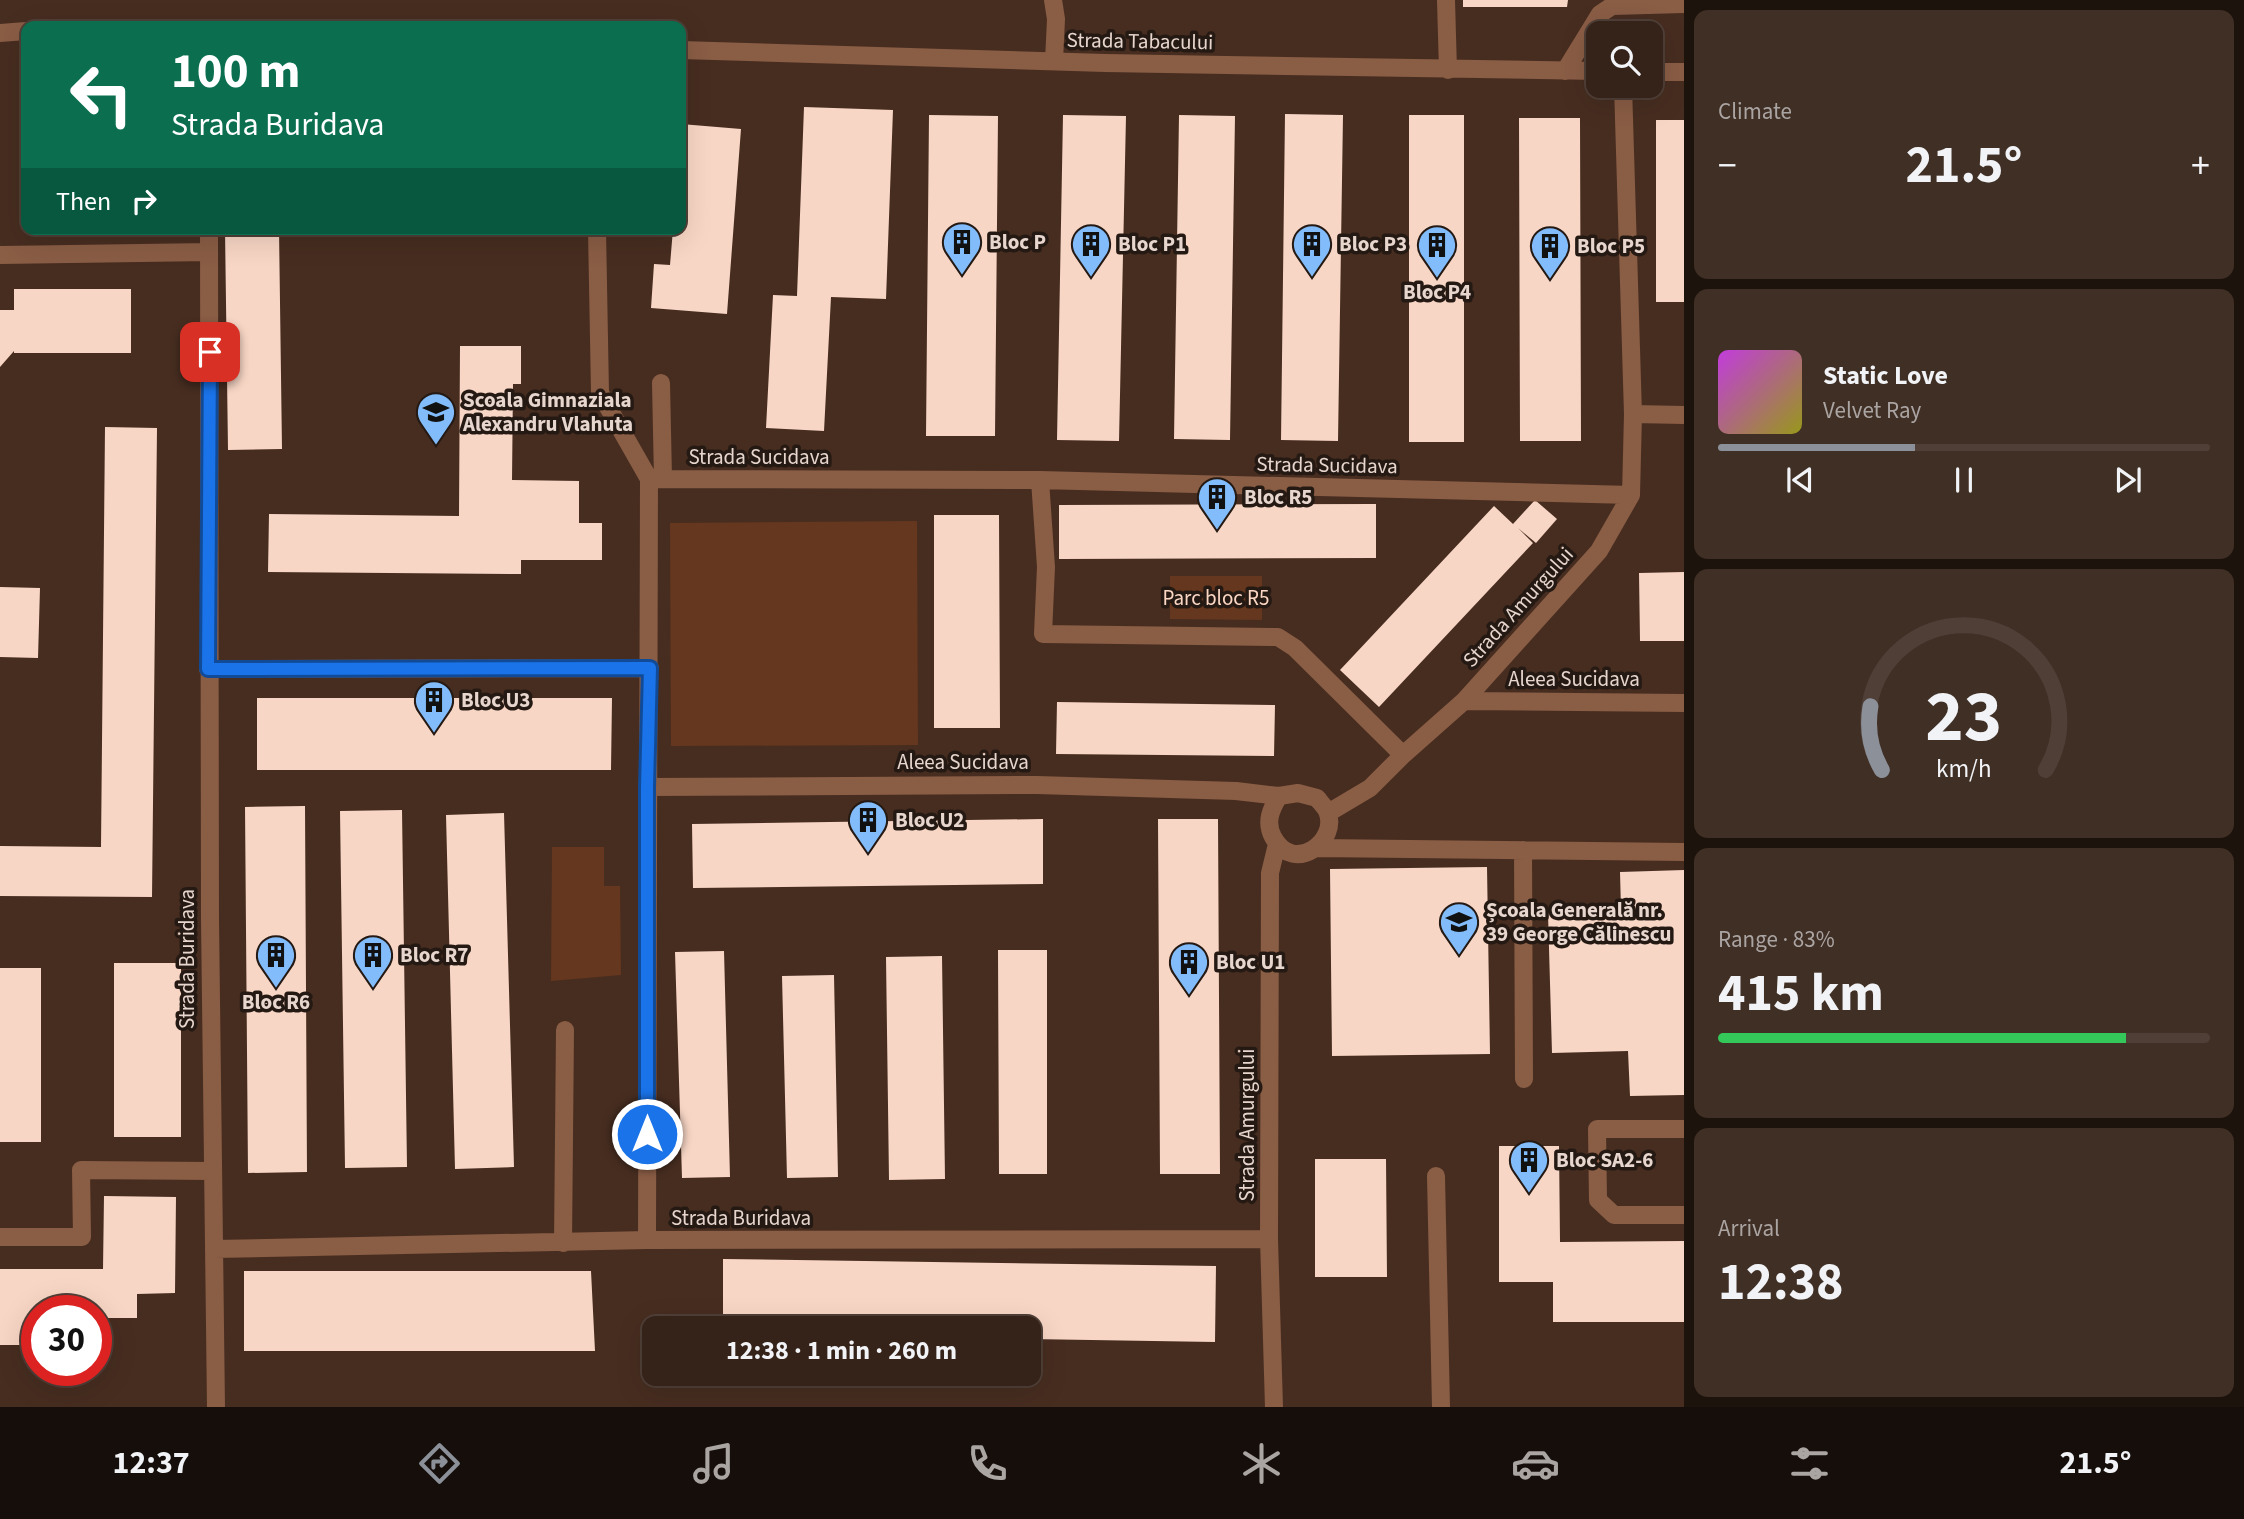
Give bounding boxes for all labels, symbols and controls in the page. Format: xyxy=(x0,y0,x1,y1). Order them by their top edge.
map controls xyxy=(1586,21,1663,98)
button: search xyxy=(1586,21,1663,98)
street label: Strada Tabacului xyxy=(1066,25,1214,57)
text: 100 m xyxy=(171,37,300,107)
icon: left xyxy=(56,49,147,140)
text: Climate xyxy=(1718,95,1792,128)
text: Strada Buridava xyxy=(171,102,384,148)
text: 21.5° xyxy=(1906,129,2022,203)
text: − xyxy=(1718,139,1737,193)
text: + xyxy=(2191,139,2210,193)
icon: right xyxy=(125,182,163,220)
text: Then xyxy=(56,183,111,220)
building icon: Bloc P xyxy=(941,221,983,276)
building icon: Bloc P1 xyxy=(1070,223,1112,278)
building icon: Bloc P3 xyxy=(1291,223,1333,278)
building icon: Bloc P4 xyxy=(1416,224,1458,279)
building icon: Bloc P5 xyxy=(1529,225,1571,280)
place label: Bloc P xyxy=(989,227,1046,257)
place label: Bloc P1 xyxy=(1118,229,1186,259)
place label: Bloc P3 xyxy=(1339,229,1407,259)
place label: Bloc P5 xyxy=(1577,231,1645,261)
place label: Bloc P4 xyxy=(1403,277,1471,307)
pin xyxy=(180,322,240,382)
icon: arrive xyxy=(191,333,229,371)
text: Static Love xyxy=(1823,357,1948,394)
place label: Scoala Gimnaziala Alexandru Vlahuta xyxy=(462,385,633,439)
school or university icon: Scoala Gimnaziala Alexandru Vlahuta xyxy=(415,391,457,446)
text: Velvet Ray xyxy=(1823,394,1921,427)
street label: Strada Sucidava xyxy=(688,442,830,472)
street label: Strada Sucidava xyxy=(1256,449,1398,481)
icon: previous xyxy=(1781,461,1819,499)
icon: pause xyxy=(1945,461,1983,499)
icon: next xyxy=(2109,461,2147,499)
building icon: Bloc R5 xyxy=(1196,476,1238,531)
place label: Bloc R5 xyxy=(1244,482,1312,512)
street label: Strada Amurgului xyxy=(1456,540,1580,674)
park label: Parc bloc R5 xyxy=(1163,583,1269,613)
street label: Aleea Sucidava xyxy=(1508,664,1640,694)
text: 23 xyxy=(1926,665,2002,769)
building icon: Bloc U3 xyxy=(413,679,455,734)
place label: Bloc U3 xyxy=(461,685,530,715)
street label: Aleea Sucidava xyxy=(897,747,1029,777)
text: km/h xyxy=(1936,750,1992,786)
building icon: Bloc U2 xyxy=(847,799,889,854)
place label: Bloc U2 xyxy=(895,805,964,835)
street label: Strada Buridava xyxy=(172,889,202,1029)
place label: Școala Generală nr. 39 George Călinescu xyxy=(1486,895,1671,949)
school or university icon: Școala Generală nr. 39 George Călinescu xyxy=(1438,901,1480,956)
text: Range · 83% xyxy=(1718,923,1835,956)
building icon: Bloc R6 xyxy=(255,934,297,989)
building icon: Bloc R7 xyxy=(352,934,394,989)
place label: Bloc R7 xyxy=(400,940,468,970)
building icon: Bloc U1 xyxy=(1168,941,1210,996)
place label: Bloc U1 xyxy=(1216,947,1285,977)
text: 415 km xyxy=(1718,957,1884,1031)
place label: Bloc R6 xyxy=(242,987,310,1017)
street label: Strada Amurgului xyxy=(1232,1049,1262,1201)
position arrow xyxy=(610,1097,684,1171)
building icon: Bloc SA2-6 xyxy=(1508,1139,1550,1194)
place label: Bloc SA2-6 xyxy=(1556,1145,1653,1175)
street label: Strada Buridava xyxy=(671,1203,811,1233)
text: Arrival xyxy=(1718,1212,1780,1245)
text: 12:38 xyxy=(1718,1246,1843,1320)
speed limit sign: 30 xyxy=(21,1295,112,1386)
text: 12:38 · 1 min · 260 m xyxy=(726,1332,957,1369)
icon: directions xyxy=(415,1439,464,1488)
icon: music xyxy=(689,1439,738,1488)
icon: phone xyxy=(963,1439,1012,1488)
icon: climate xyxy=(1237,1439,1286,1488)
icon: car xyxy=(1511,1439,1560,1488)
icon: filters xyxy=(1785,1439,1834,1488)
text: 12:37 xyxy=(113,1440,190,1486)
text: 21.5° xyxy=(2059,1440,2131,1486)

